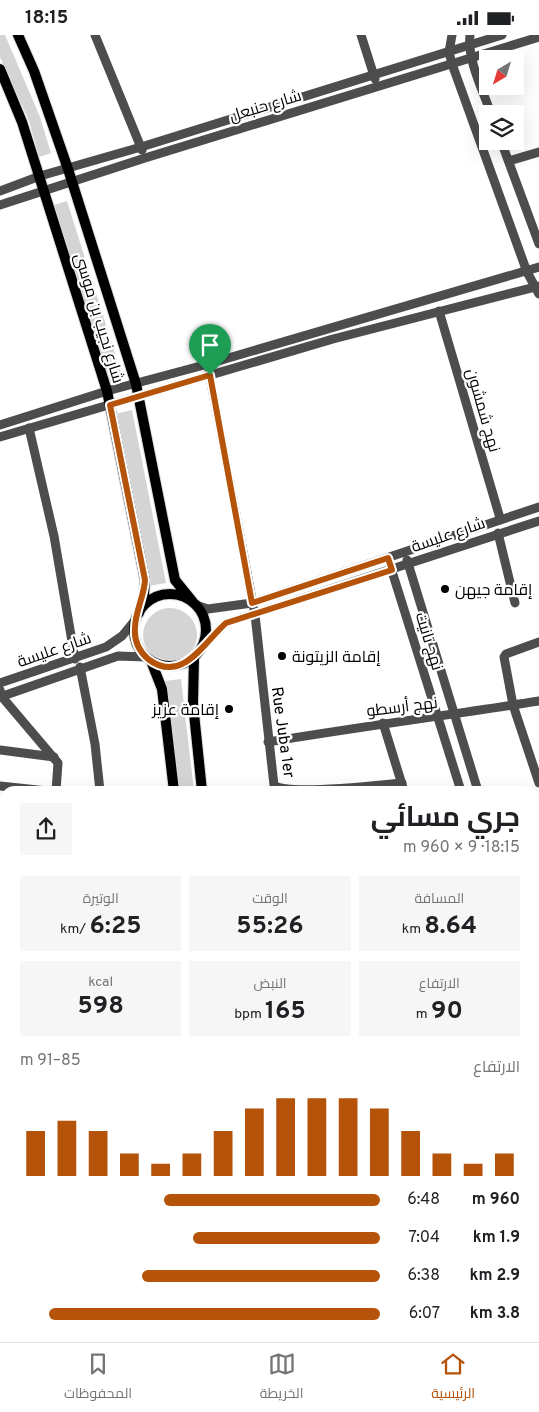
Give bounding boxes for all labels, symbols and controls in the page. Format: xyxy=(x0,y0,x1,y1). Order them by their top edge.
text: 18:15 xyxy=(25,6,68,30)
north arrow xyxy=(479,50,524,95)
map controls xyxy=(479,50,524,150)
street label: شارع حنبعل xyxy=(227,86,304,127)
button: layers xyxy=(479,105,524,150)
street label: شارع نجيب بن موسى xyxy=(69,251,127,386)
pin xyxy=(189,324,231,375)
icon: arrive xyxy=(196,331,224,359)
street label: نهج شمشون xyxy=(461,366,504,455)
street label: شارع عليسة xyxy=(409,514,488,558)
place label: إقامة جيهن xyxy=(455,581,532,601)
marker: إقامة جيهن xyxy=(439,583,451,595)
street label: نهج تانيت xyxy=(410,610,446,673)
street label: شارع عليسة xyxy=(15,629,94,673)
place label: إقامة الزيتونة xyxy=(292,648,381,668)
marker: إقامة الزيتونة xyxy=(276,650,288,662)
street label: Rue Juba 1er xyxy=(266,685,298,779)
street label: نهج أرسطو xyxy=(365,693,439,722)
place label: إقامة عزيز xyxy=(151,701,219,721)
marker: إقامة عزيز xyxy=(223,703,235,715)
text: جري مسائي xyxy=(371,801,520,837)
button: share xyxy=(20,803,72,855)
text: 18:15 · 9 × 960 m xyxy=(403,838,520,858)
text: الوتيرة xyxy=(83,891,119,908)
text: الوقت xyxy=(252,891,288,908)
text: المسافة xyxy=(414,891,464,908)
text: 6:25 xyxy=(89,911,141,943)
text: 55:26 xyxy=(236,911,304,943)
text: 8.64 xyxy=(424,911,477,943)
text: /km xyxy=(60,921,89,938)
text: km xyxy=(402,921,424,938)
text: kcal xyxy=(88,974,113,991)
text: النبض xyxy=(254,976,287,993)
text: الارتفاع xyxy=(419,976,460,993)
text: 598 xyxy=(77,991,124,1023)
text: 165 xyxy=(265,996,306,1028)
text: 90 xyxy=(431,996,463,1028)
text: bpm xyxy=(234,1006,265,1023)
text: m xyxy=(416,1006,431,1023)
text: 85–91 m xyxy=(20,1051,81,1071)
text: الارتفاع xyxy=(473,1058,520,1078)
text: 6:48 xyxy=(407,1190,440,1210)
text: 960 m xyxy=(472,1190,520,1210)
text: 7:04 xyxy=(408,1228,440,1248)
text: 1.9 km xyxy=(473,1228,520,1248)
text: 6:38 xyxy=(407,1266,440,1286)
text: 2.9 km xyxy=(469,1266,520,1286)
text: 6:07 xyxy=(409,1304,440,1324)
text: 3.8 km xyxy=(470,1304,520,1324)
tab: المحفوظات xyxy=(64,1350,132,1406)
tab: الخريطة xyxy=(260,1350,303,1406)
tab: الرئيسية xyxy=(431,1350,475,1406)

